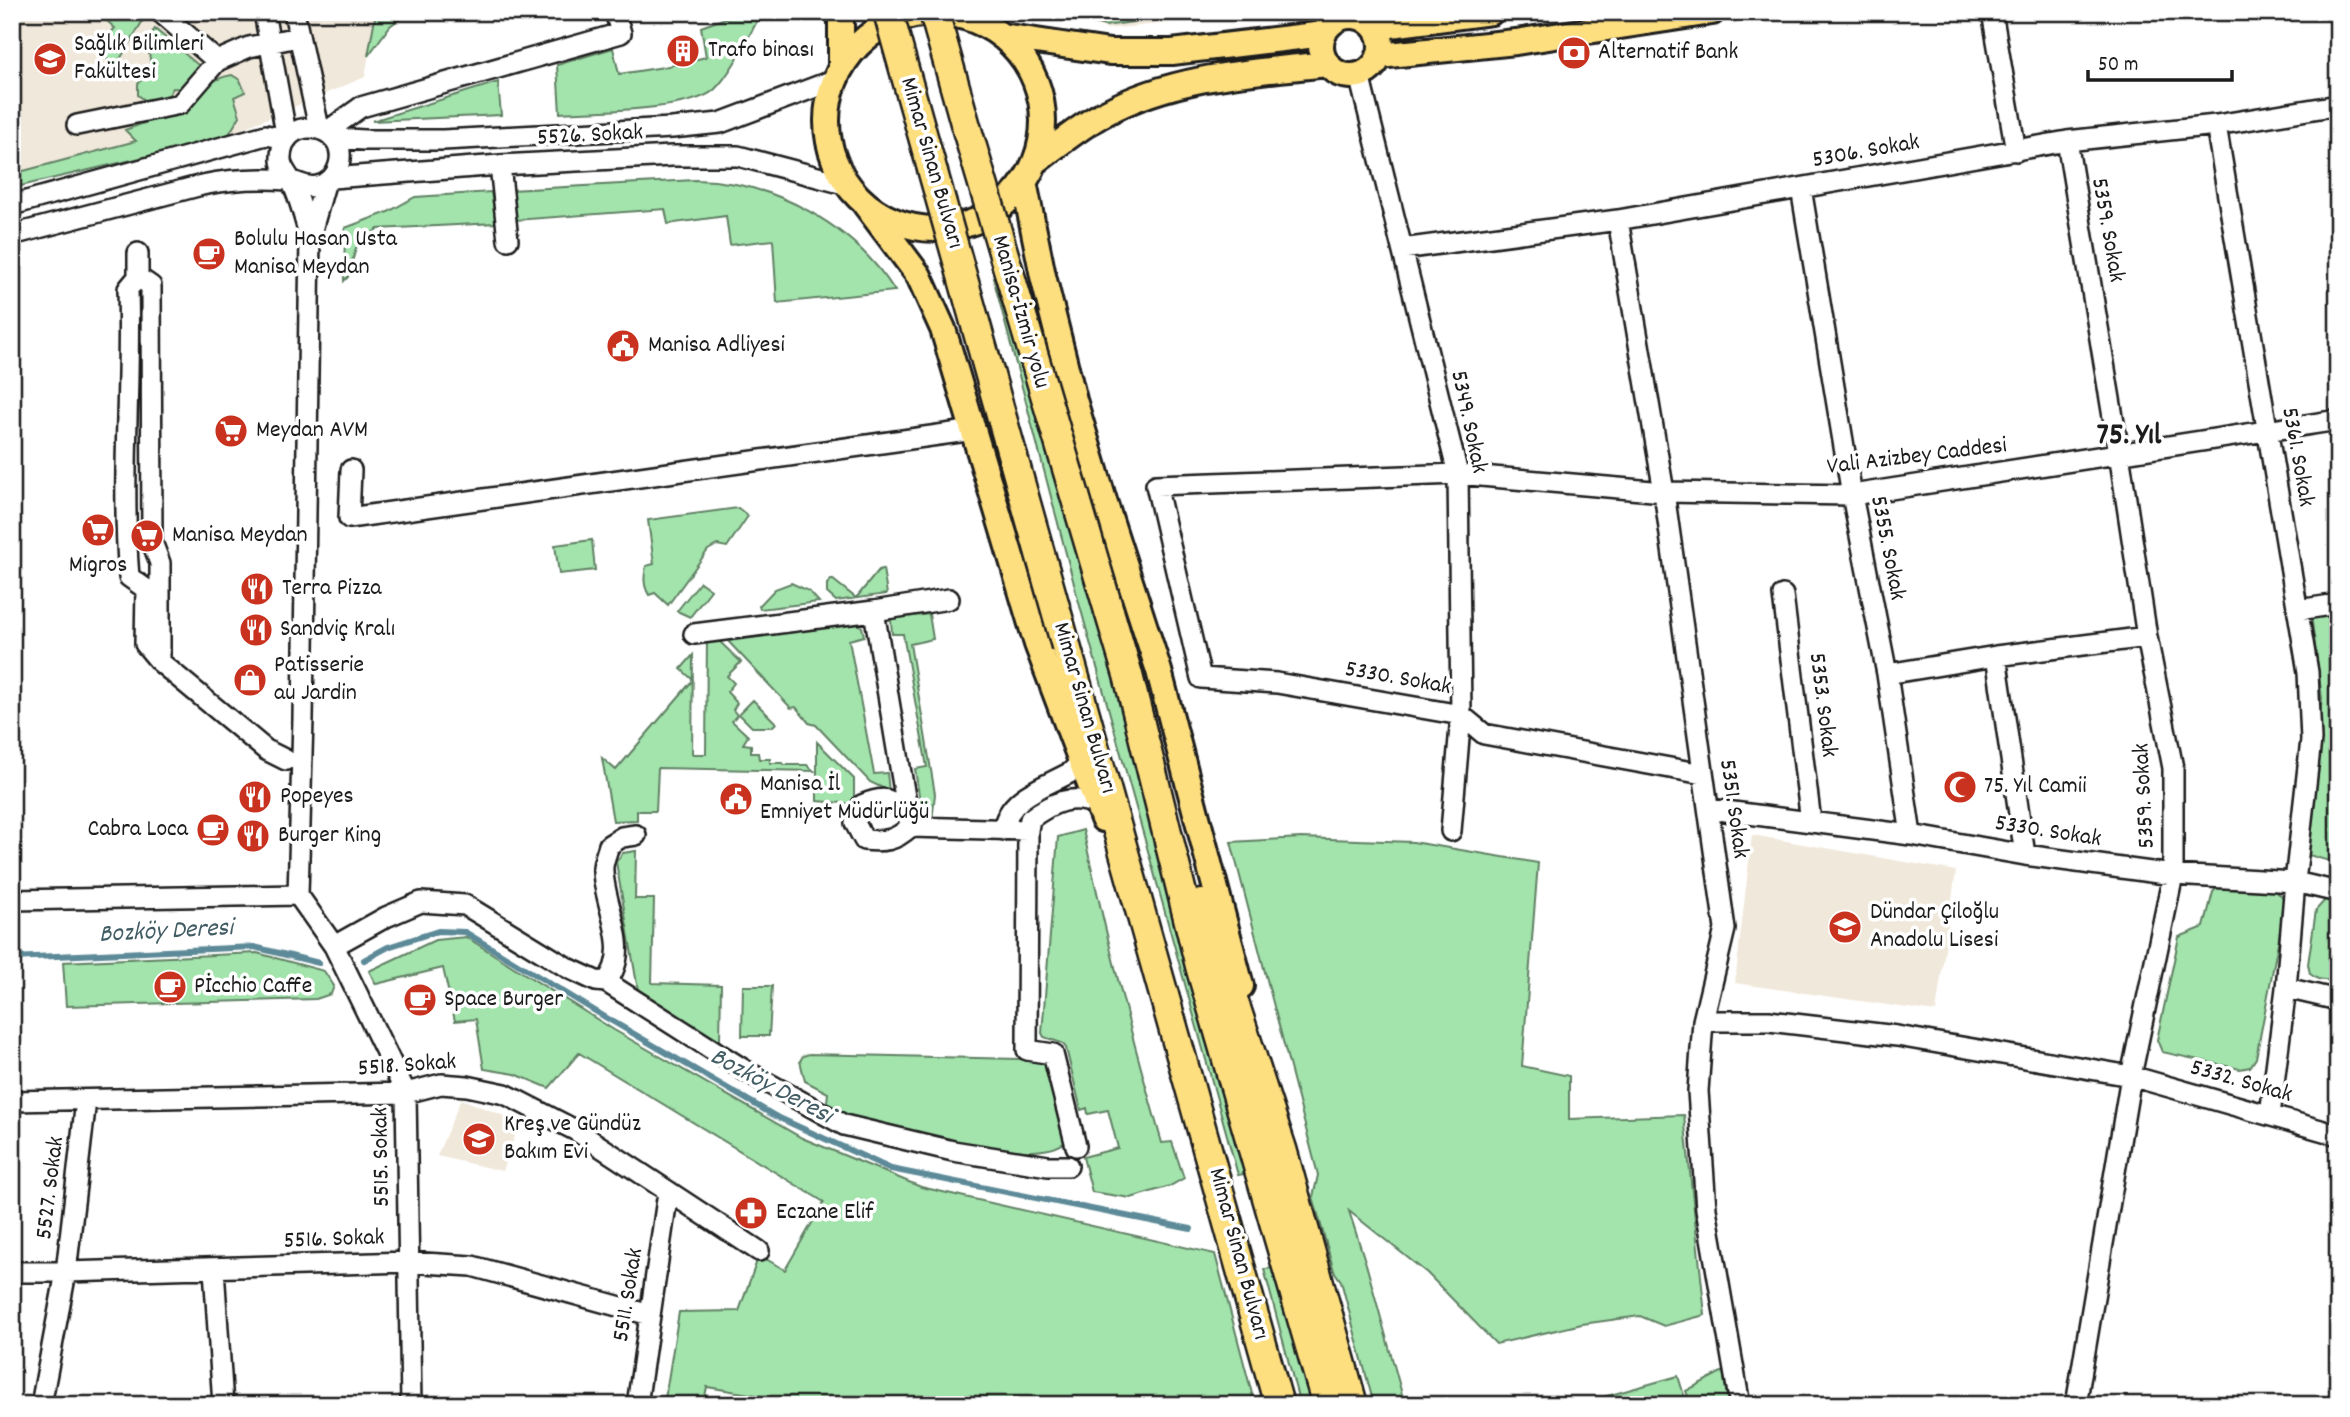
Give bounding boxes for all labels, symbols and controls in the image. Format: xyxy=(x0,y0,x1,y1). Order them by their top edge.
place label: Sağlık Bilimleri Fakültesi xyxy=(74,28,204,90)
building icon: Trafo binası xyxy=(664,32,702,70)
place label: Trafo binası xyxy=(708,34,814,68)
bank icon: Alternatif Bank xyxy=(1555,34,1593,72)
place label: Alternatif Bank xyxy=(1598,36,1738,70)
scale bar xyxy=(2088,38,2231,82)
school or university icon: Sağlık Bilimleri Fakültesi xyxy=(31,40,69,78)
text: 50 m xyxy=(2098,51,2138,81)
street label: Mimar Sinan Bulvarı xyxy=(890,73,972,253)
street label: 5526. Sokak xyxy=(536,116,644,156)
street label: 5306. Sokak xyxy=(1810,126,1922,178)
street label: 5359. Sokak xyxy=(2081,175,2133,285)
place label: Bolulu Hasan Usta Manisa Meydan xyxy=(234,223,398,285)
street label: Manisa-İzmir yolu xyxy=(982,231,1058,393)
cafe icon: Bolulu Hasan Usta Manisa Meydan xyxy=(190,235,228,273)
public building icon: Manisa Adliyesi xyxy=(604,327,642,365)
place label: Manisa Adliyesi xyxy=(648,329,785,363)
street label: 5349. Sokak xyxy=(1441,367,1495,477)
street label: 5361. Sokak xyxy=(2272,405,2322,509)
supermarket icon: Meydan AVM xyxy=(212,412,250,450)
place label: Meydan AVM xyxy=(256,414,368,448)
district label: 75. Yıl xyxy=(2097,414,2162,460)
street label: Vali Azizbey Caddesi xyxy=(1825,429,2009,485)
street label: 5355. Sokak xyxy=(1860,493,1914,603)
supermarket icon: Migros xyxy=(79,511,117,549)
supermarket icon: Manisa Meydan xyxy=(128,517,166,555)
place label: Manisa Meydan xyxy=(172,519,308,553)
place label: Migros xyxy=(69,549,127,583)
restaurant icon: Terra Pizza xyxy=(238,570,276,608)
place label: Terra Pizza xyxy=(282,572,382,606)
restaurant icon: Sandviç Kralı xyxy=(237,611,275,649)
place label: Sandviç Kralı xyxy=(280,613,395,647)
street label: Mimar Sinan Bulvarı xyxy=(1043,618,1125,798)
place label: Patisserie au Jardin xyxy=(274,649,364,711)
street label: 5353. Sokak xyxy=(1799,651,1845,759)
street label: 5330. Sokak xyxy=(1342,653,1454,705)
shop icon: Patisserie au Jardin xyxy=(231,661,269,699)
street label: 5359. Sokak xyxy=(2125,742,2165,850)
street label: 5351. Sokak xyxy=(1709,757,1757,861)
place label: Manisa İl Emniyet Müdürlüğü xyxy=(760,768,929,830)
mosque icon: 75. Yıl Camii xyxy=(1941,768,1979,806)
place label: 75. Yıl Camii xyxy=(1984,770,2087,804)
restaurant icon: Popeyes xyxy=(236,778,274,816)
place label: Popeyes xyxy=(280,780,354,814)
public building icon: Manisa İl Emniyet Müdürlüğü xyxy=(717,780,755,818)
street label: 5330. Sokak xyxy=(1992,807,2104,857)
cafe icon: Cabra Loca xyxy=(194,811,232,849)
place label: Cabra Loca xyxy=(87,813,189,847)
restaurant icon: Burger King xyxy=(234,817,272,855)
place label: Burger King xyxy=(278,819,381,853)
place label: Dündar Çiloğlu Anadolu Lisesi xyxy=(1870,896,1999,958)
school or university icon: Dündar Çiloğlu Anadolu Lisesi xyxy=(1826,908,1864,946)
water label: Bozköy Deresi xyxy=(98,910,238,954)
cafe icon: Pİcchio Caffe xyxy=(151,968,189,1006)
place label: Pİcchio Caffe xyxy=(194,970,312,1004)
cafe icon: Space Burger xyxy=(401,981,439,1019)
place label: Space Burger xyxy=(444,983,563,1017)
water label: Bozköy Deresi xyxy=(703,1039,843,1137)
street label: 5518. Sokak xyxy=(357,1046,457,1086)
street label: 5332. Sokak xyxy=(2186,1051,2296,1113)
street label: 5515. Sokak xyxy=(364,1107,400,1207)
place label: Kreş ve Gündüz Bakım Evi xyxy=(504,1108,641,1170)
school or university icon: Kreş ve Gündüz Bakım Evi xyxy=(460,1120,498,1158)
street label: 5527. Sokak xyxy=(28,1135,74,1241)
street label: Mimar Sinan Bulvarı xyxy=(1199,1164,1277,1344)
pharmacy icon: Eczane Elif xyxy=(732,1194,770,1232)
place label: Eczane Elif xyxy=(776,1196,874,1230)
street label: 5516. Sokak xyxy=(283,1221,385,1259)
street label: 5511. Sokak xyxy=(605,1246,653,1344)

